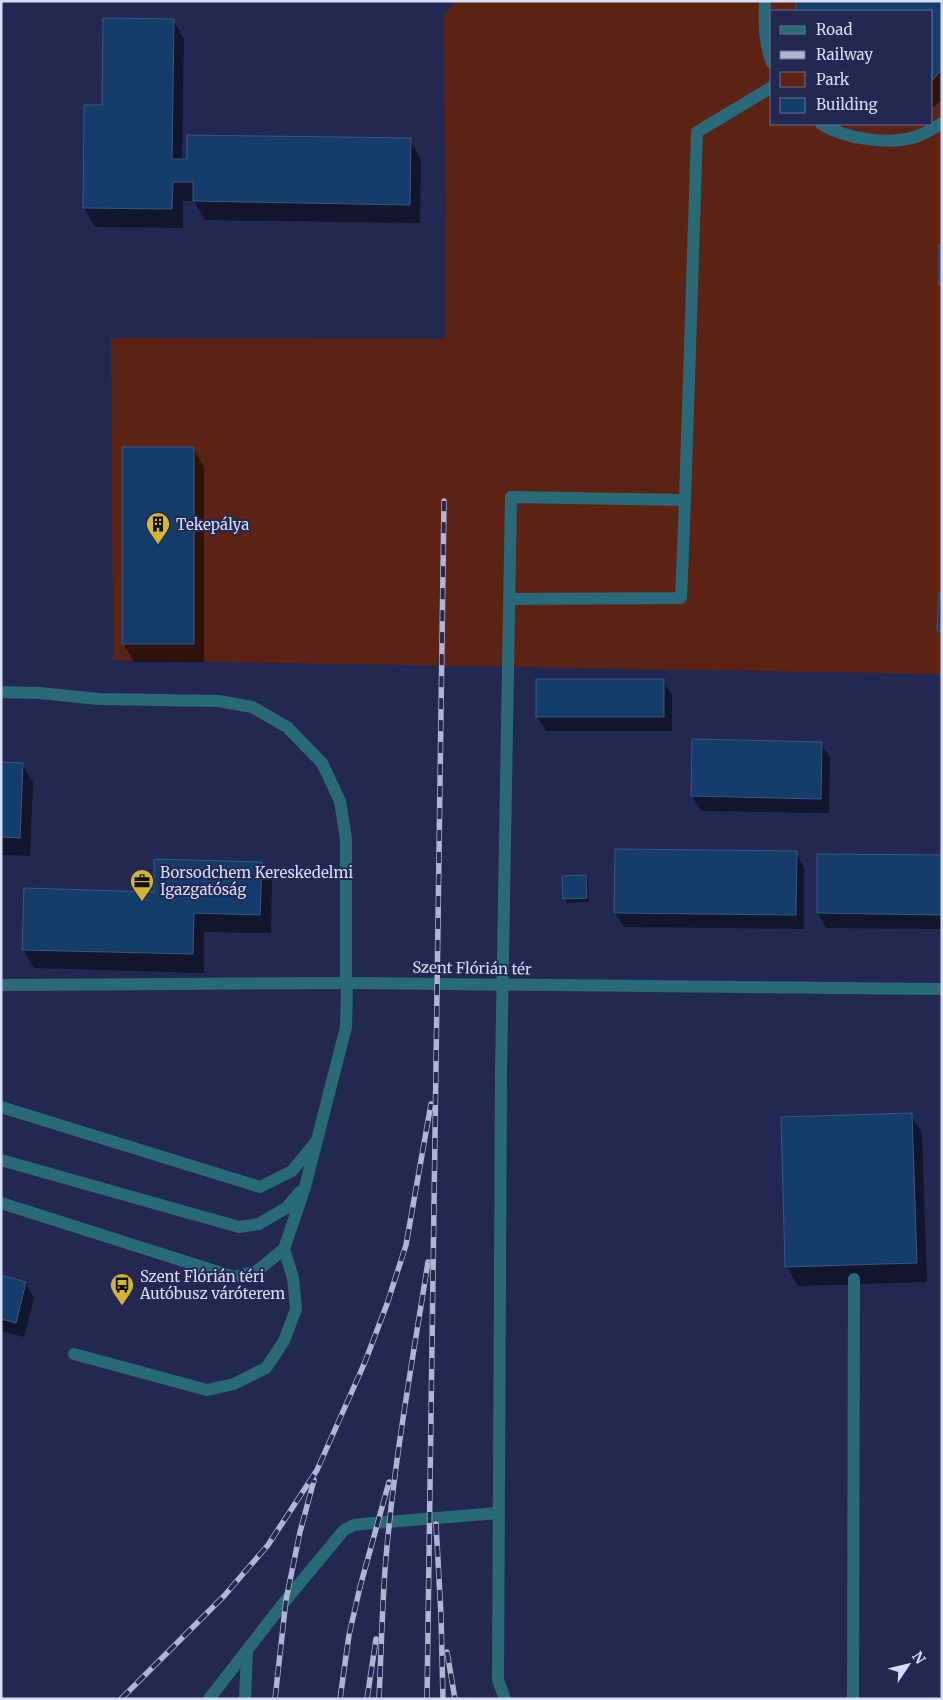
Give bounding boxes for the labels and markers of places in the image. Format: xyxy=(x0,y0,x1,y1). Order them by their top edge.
building icon: Tekepálya xyxy=(145,511,171,545)
place label: Tekepálya xyxy=(176,515,249,534)
place label: Borsodchem Kereskedelmi Igazgatóság xyxy=(160,863,353,899)
office icon: Borsodchem Kereskedelmi Igazgatóság xyxy=(129,868,155,902)
place label: Szent Flórián téri Autóbusz váróterem xyxy=(139,1267,285,1303)
bus stop icon: Szent Flórián téri Autóbusz váróterem xyxy=(109,1272,135,1306)

